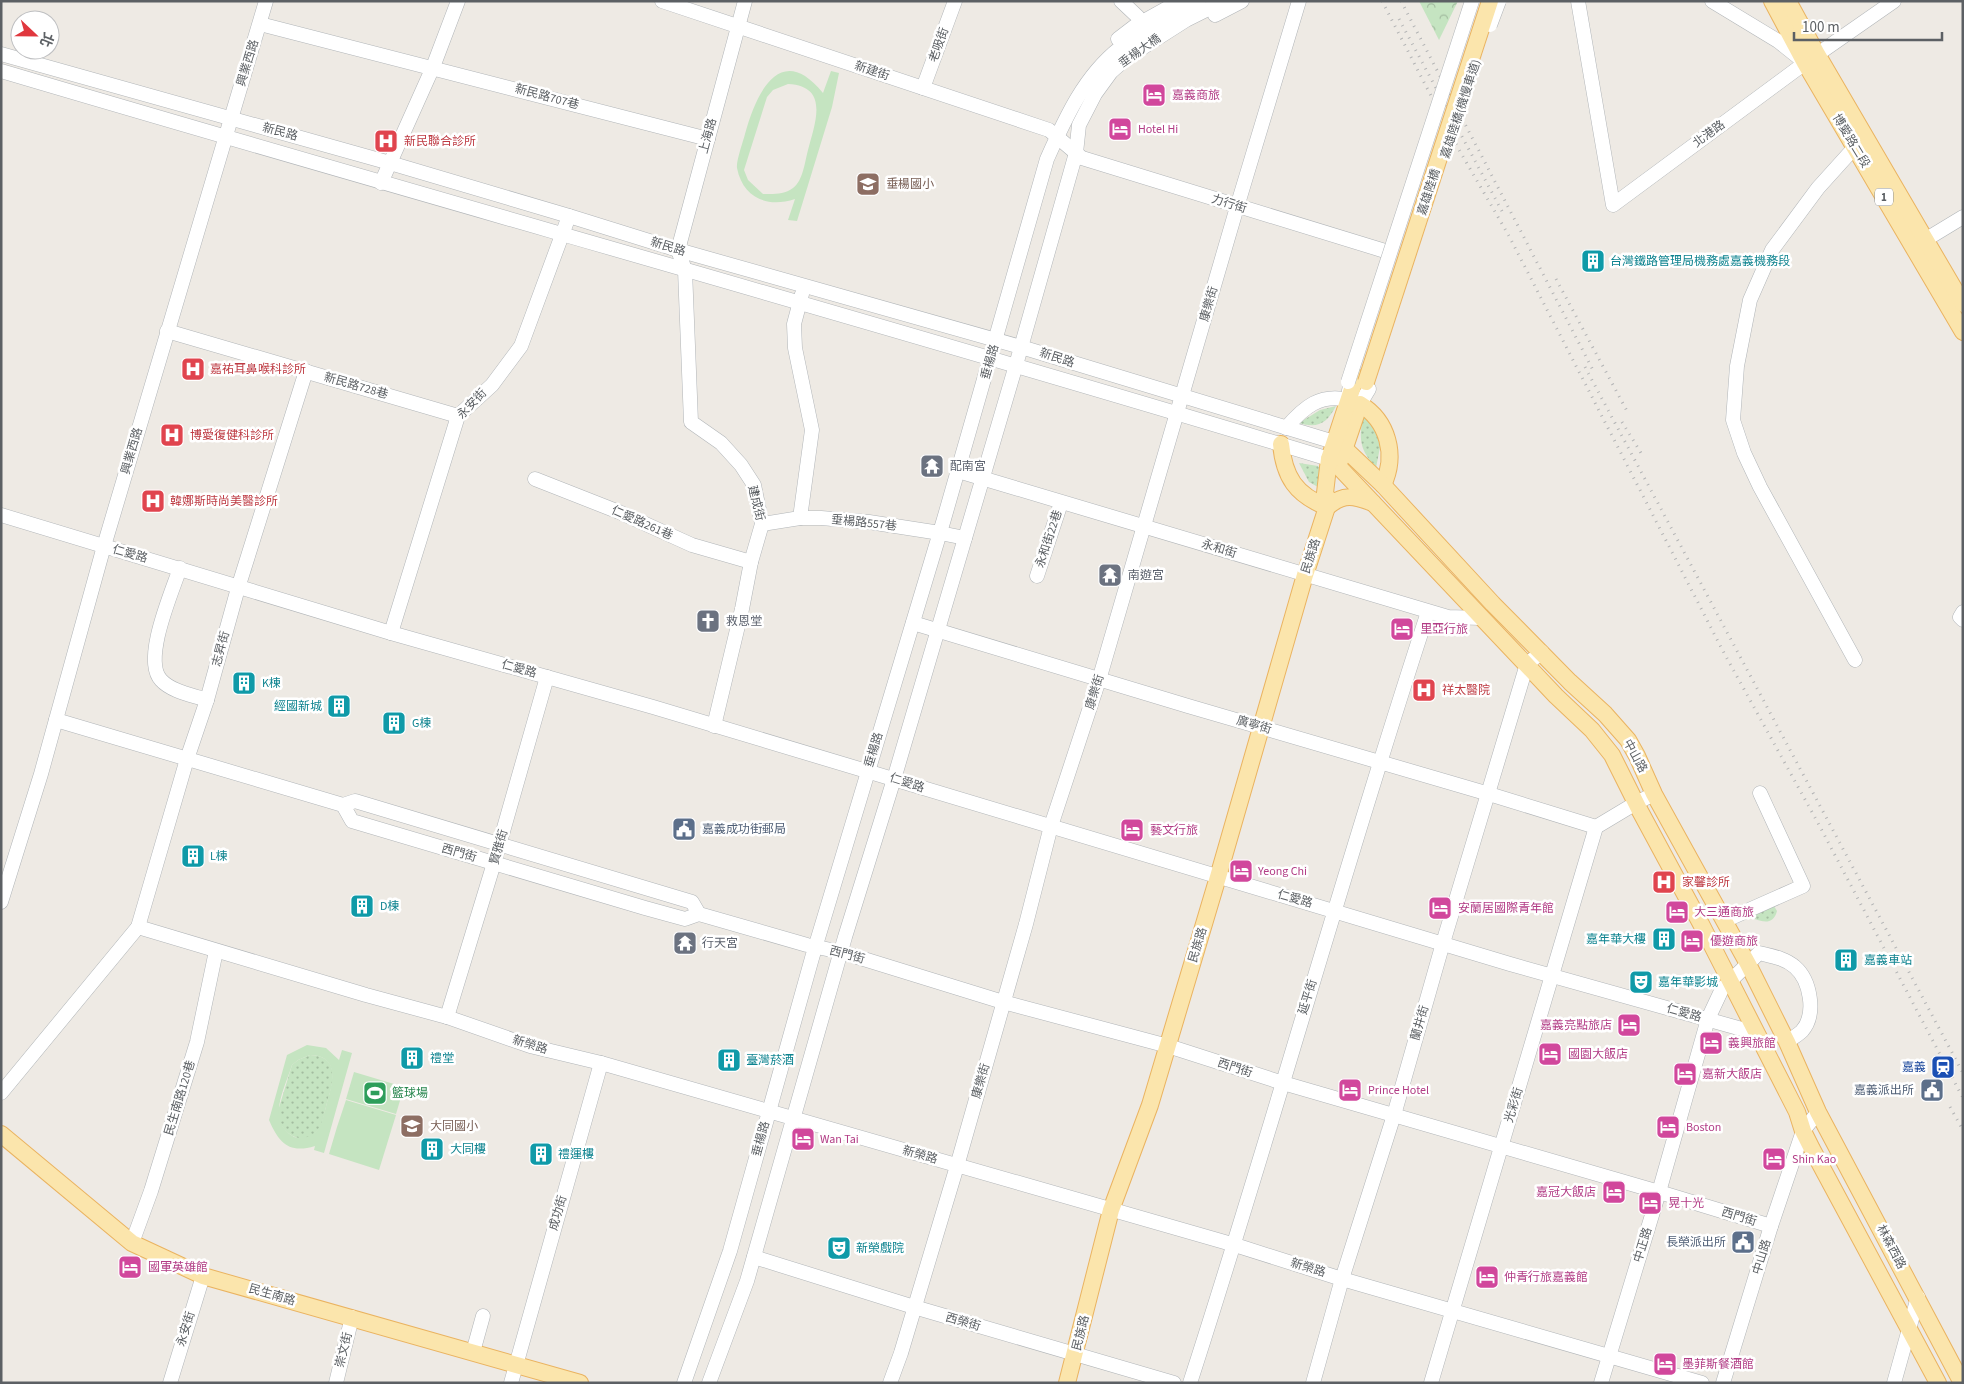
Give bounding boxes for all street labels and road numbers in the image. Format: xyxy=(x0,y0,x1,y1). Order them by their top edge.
street label: 老吸街 xyxy=(925,25,953,65)
street label: 垂楊大橋 xyxy=(1115,30,1165,72)
street label: 興業西路 xyxy=(233,38,263,88)
street label: 新建街 xyxy=(852,57,892,85)
street label: 嘉雄陸橋(機慢車道) xyxy=(1437,57,1485,161)
street label: 新民路707巷 xyxy=(513,80,581,114)
street label: 博愛路二段 xyxy=(1828,111,1874,171)
street label: 上海路 xyxy=(695,116,721,156)
street label: 北港路 xyxy=(1689,117,1729,151)
street label: 新民路 xyxy=(260,119,300,145)
street label: 嘉雄陸橋 xyxy=(1413,167,1445,217)
road number: 1 xyxy=(1875,188,1893,206)
street label: 力行街 xyxy=(1209,191,1249,217)
street label: 新民路 xyxy=(648,234,688,260)
street label: 康樂街 xyxy=(1196,284,1222,324)
street label: 垂楊路 xyxy=(977,342,1003,382)
street label: 新民路 xyxy=(1037,344,1077,372)
street label: 新民路728巷 xyxy=(322,369,390,403)
street label: 永安街 xyxy=(453,385,491,423)
street label: 興業西路 xyxy=(117,426,147,476)
street label: 建成街 xyxy=(743,483,769,523)
street label: 仁愛路261巷 xyxy=(608,502,676,544)
street label: 永和街22巷 xyxy=(1032,508,1066,570)
street label: 垂楊路557巷 xyxy=(830,511,898,535)
street label: 永和街 xyxy=(1199,536,1239,562)
street label: 民族路 xyxy=(1297,536,1325,576)
street label: 仁愛路 xyxy=(110,541,150,567)
street label: 志昇街 xyxy=(208,629,234,669)
street label: 仁愛路 xyxy=(499,656,539,682)
street label: 康樂街 xyxy=(1082,672,1108,712)
street label: 廣寧街 xyxy=(1234,712,1274,738)
street label: 垂楊路 xyxy=(861,730,887,770)
street label: 中山路 xyxy=(1619,736,1651,776)
street label: 仁愛路 xyxy=(887,769,927,797)
street label: 賢雅街 xyxy=(486,827,512,867)
street label: 西門街 xyxy=(439,840,479,866)
street label: 仁愛路 xyxy=(1275,886,1315,912)
street label: 民族路 xyxy=(1185,925,1211,965)
street label: 西門街 xyxy=(827,942,867,968)
street label: 延平街 xyxy=(1295,977,1321,1017)
street label: 仁愛路 xyxy=(1664,1000,1704,1026)
street label: 蘭井街 xyxy=(1407,1003,1433,1043)
street label: 新榮路 xyxy=(510,1032,550,1058)
street label: 西門街 xyxy=(1215,1054,1255,1082)
street label: 民生南路120巷 xyxy=(160,1058,200,1138)
street label: 康樂街 xyxy=(968,1061,994,1101)
street label: 光彩街 xyxy=(1501,1085,1527,1125)
street label: 垂楊路 xyxy=(748,1119,774,1159)
street label: 新榮路 xyxy=(900,1142,940,1168)
street label: 成功街 xyxy=(545,1193,571,1233)
street label: 西門街 xyxy=(1719,1204,1759,1230)
street label: 林森西路 xyxy=(1872,1222,1910,1272)
street label: 中正路 xyxy=(1630,1225,1656,1265)
street label: 中山路 xyxy=(1749,1237,1775,1277)
street label: 新榮路 xyxy=(1288,1255,1328,1281)
street label: 民生南路 xyxy=(247,1280,297,1310)
street label: 永安街 xyxy=(173,1309,199,1349)
street label: 西榮街 xyxy=(943,1309,983,1335)
street label: 民族路 xyxy=(1068,1313,1094,1353)
street label: 崇文街 xyxy=(331,1330,357,1370)

